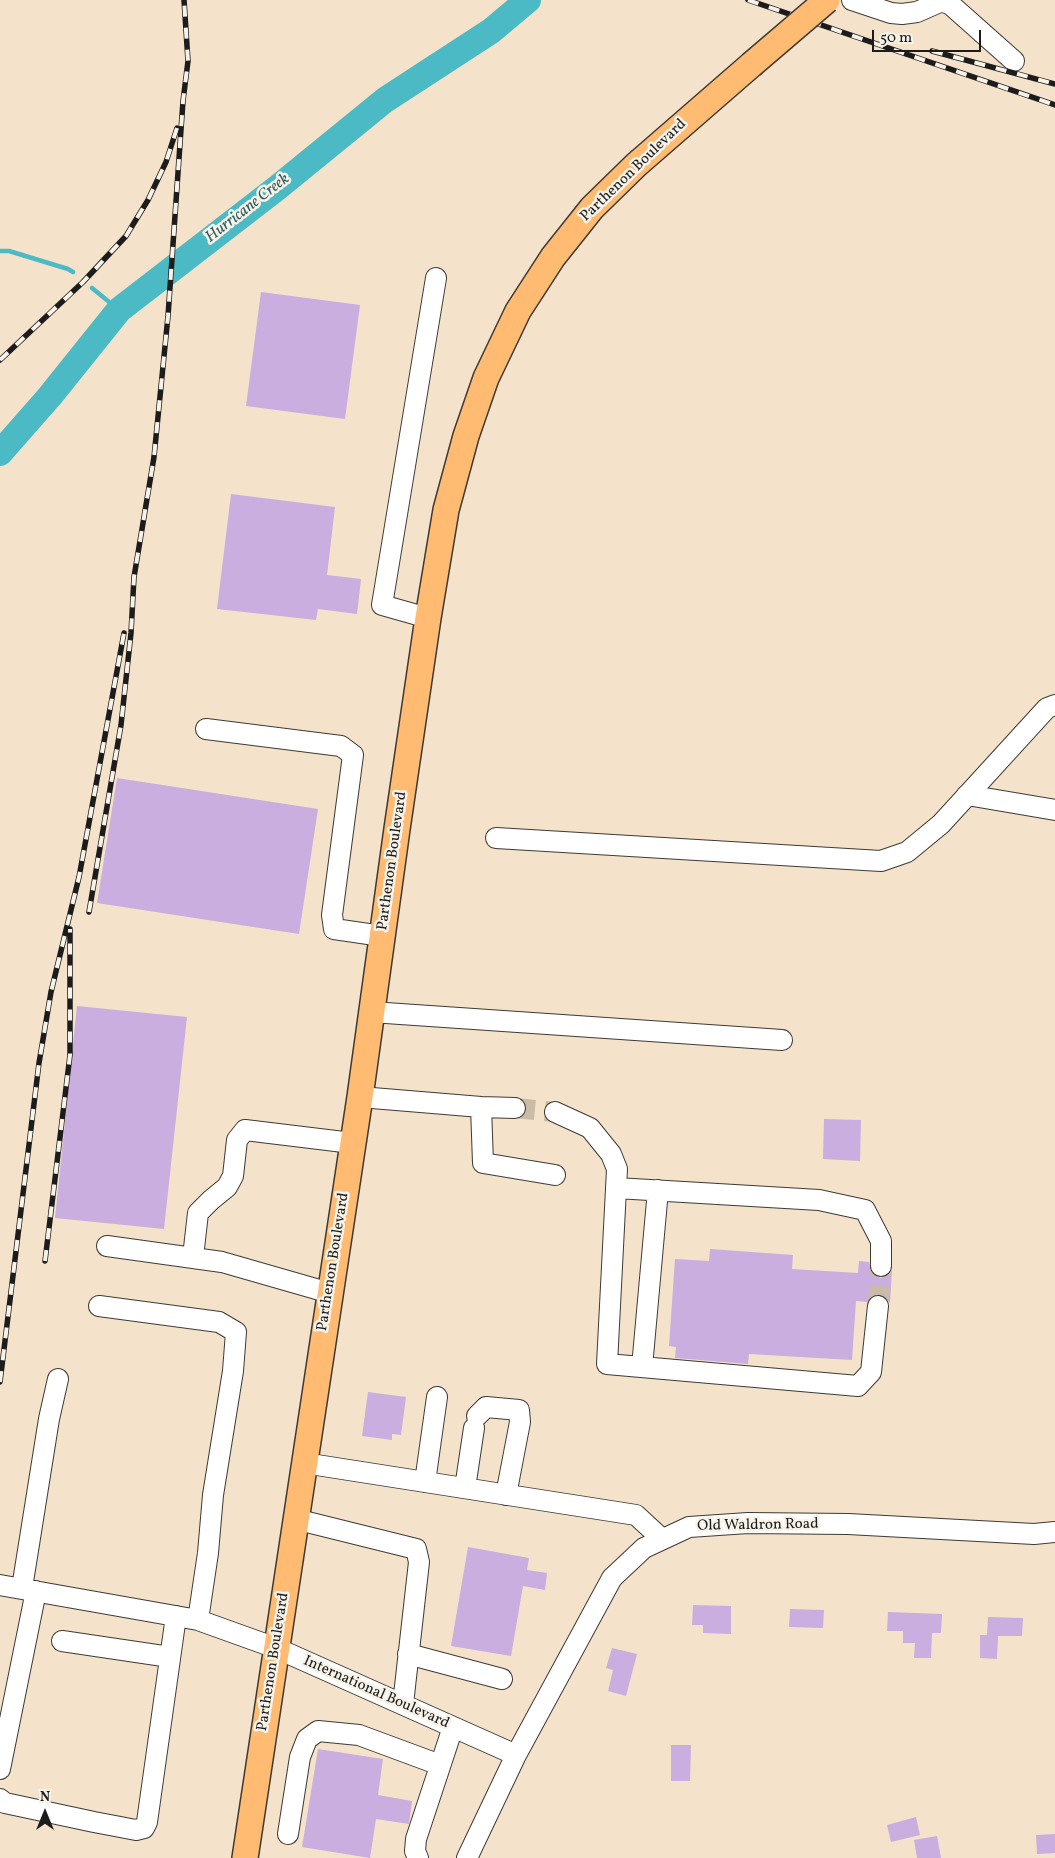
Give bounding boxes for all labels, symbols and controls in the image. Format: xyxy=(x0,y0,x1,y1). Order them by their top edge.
scale bar xyxy=(875,20,984,52)
text: 50 m xyxy=(880,28,912,49)
street label: Parthenon Boulevard xyxy=(577,116,691,226)
water label: Hurricane Creek xyxy=(202,170,294,248)
street label: Parthenon Boulevard xyxy=(374,790,412,932)
street label: Parthenon Boulevard xyxy=(314,1191,354,1333)
street label: Old Waldron Road xyxy=(697,1516,819,1536)
street label: Parthenon Boulevard xyxy=(254,1591,294,1733)
street label: International Boulevard xyxy=(300,1653,452,1733)
north arrow xyxy=(20,1788,70,1838)
text: N xyxy=(40,1788,50,1807)

